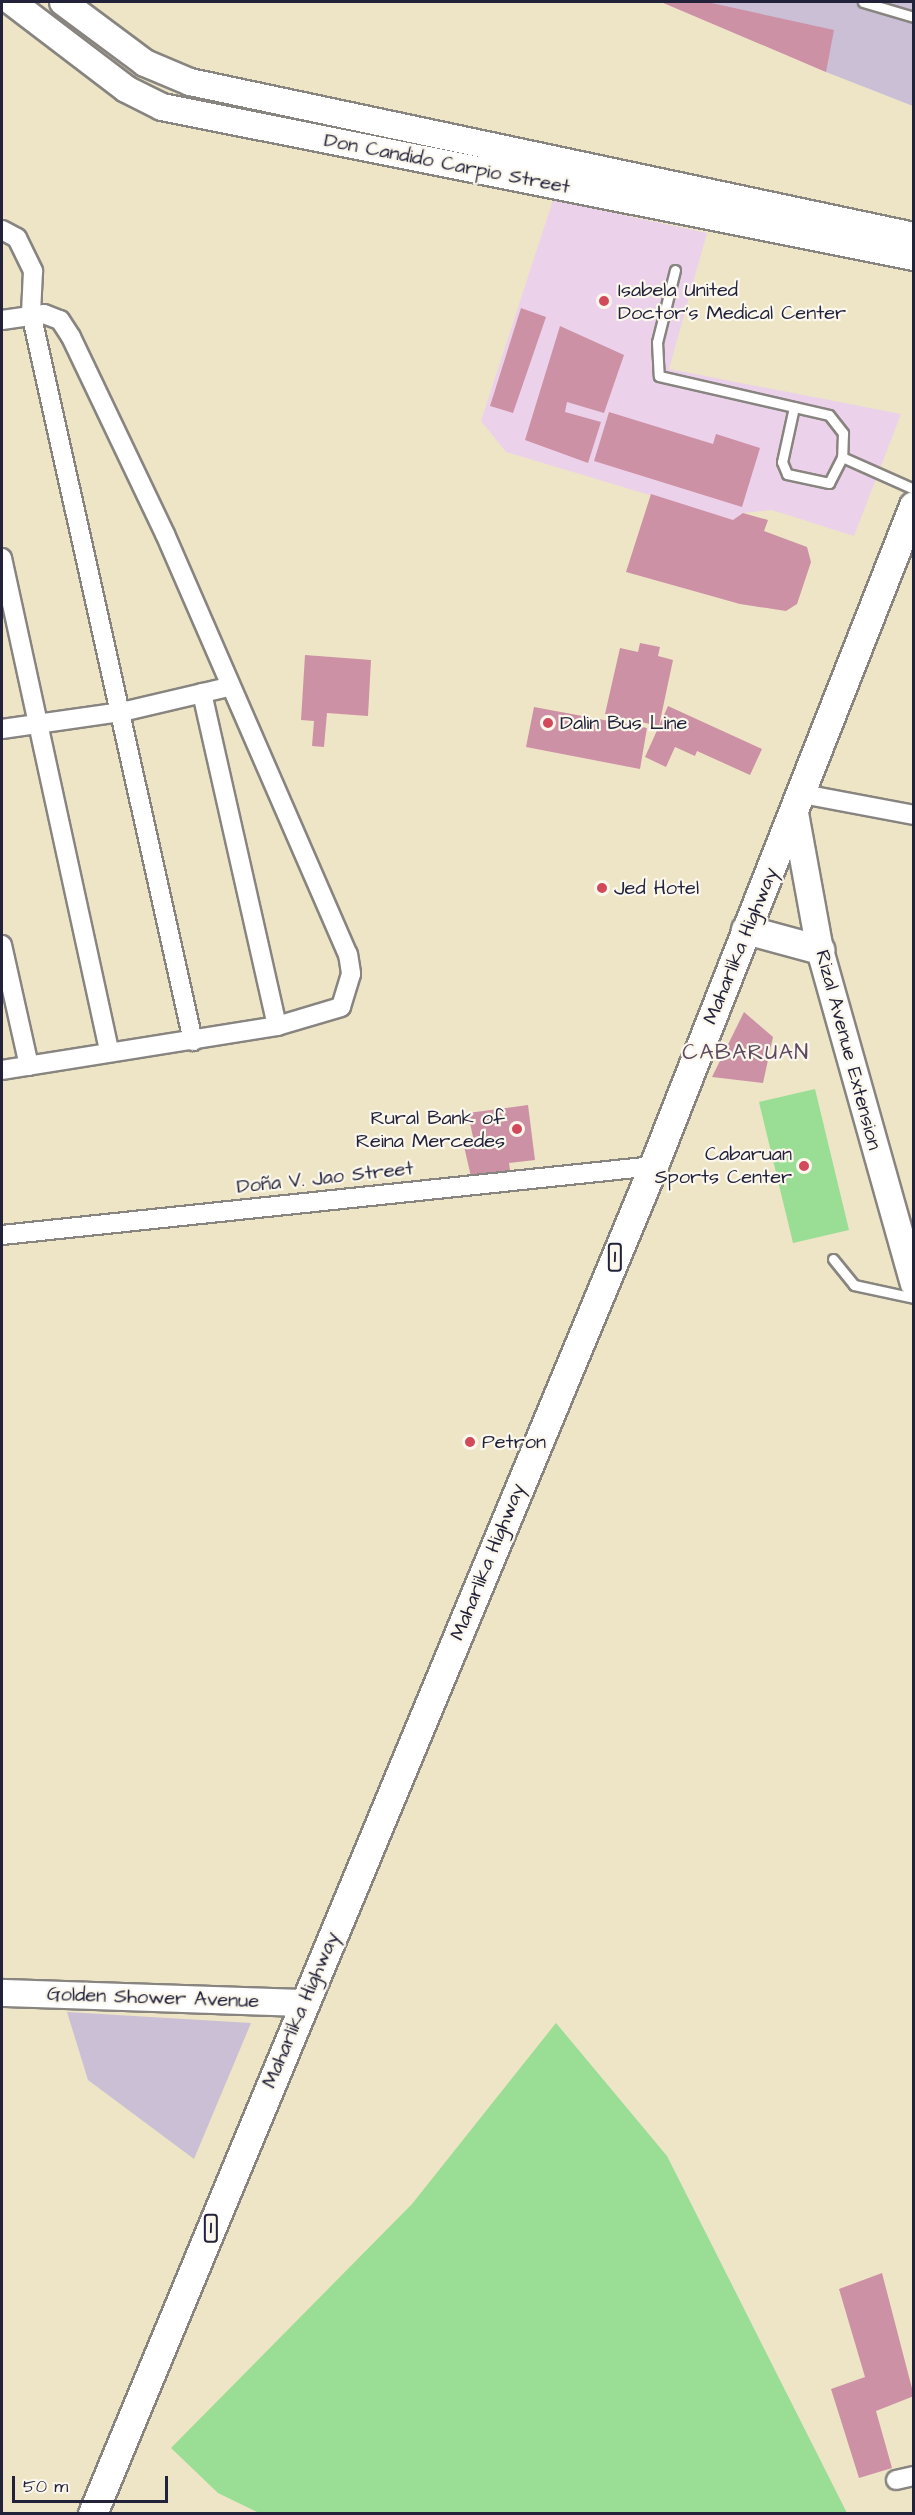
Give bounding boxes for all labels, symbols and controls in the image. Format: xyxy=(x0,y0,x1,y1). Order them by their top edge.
street label: Don Candido Carpio Street xyxy=(322,128,572,200)
place label: Isabela United Doctor's Medical Center xyxy=(618,278,846,325)
marker: Isabela United Doctor's Medical Center xyxy=(595,292,613,310)
place label: Dalin Bus Line xyxy=(560,711,687,735)
marker: Dalin Bus Line xyxy=(541,716,555,730)
street label: Maharlika Highway xyxy=(699,864,783,1028)
place label: Jed Hotel xyxy=(614,876,699,900)
marker: Jed Hotel xyxy=(595,881,609,895)
street label: Rizal Avenue Extension xyxy=(810,947,886,1153)
district label: CABARUAN xyxy=(682,1040,810,1066)
place label: Rural Bank of Reina Mercedes xyxy=(356,1106,505,1153)
marker: Rural Bank of Reina Mercedes xyxy=(510,1122,524,1136)
place label: Cabaruan Sports Center xyxy=(655,1142,792,1189)
street label: Doña V. Jao Street xyxy=(235,1157,415,1199)
marker: Cabaruan Sports Center xyxy=(797,1159,811,1173)
road number: 1 xyxy=(608,1242,622,1272)
place label: Petron xyxy=(482,1430,546,1454)
marker: Petron xyxy=(463,1435,477,1449)
street label: Maharlika Highway xyxy=(446,1480,530,1644)
street label: Maharlika Highway xyxy=(257,1928,345,2092)
street label: Golden Shower Avenue xyxy=(46,1982,260,2014)
road number: 1 xyxy=(204,2213,218,2243)
scale bar xyxy=(15,2464,171,2502)
text: 50 m xyxy=(23,2474,68,2499)

